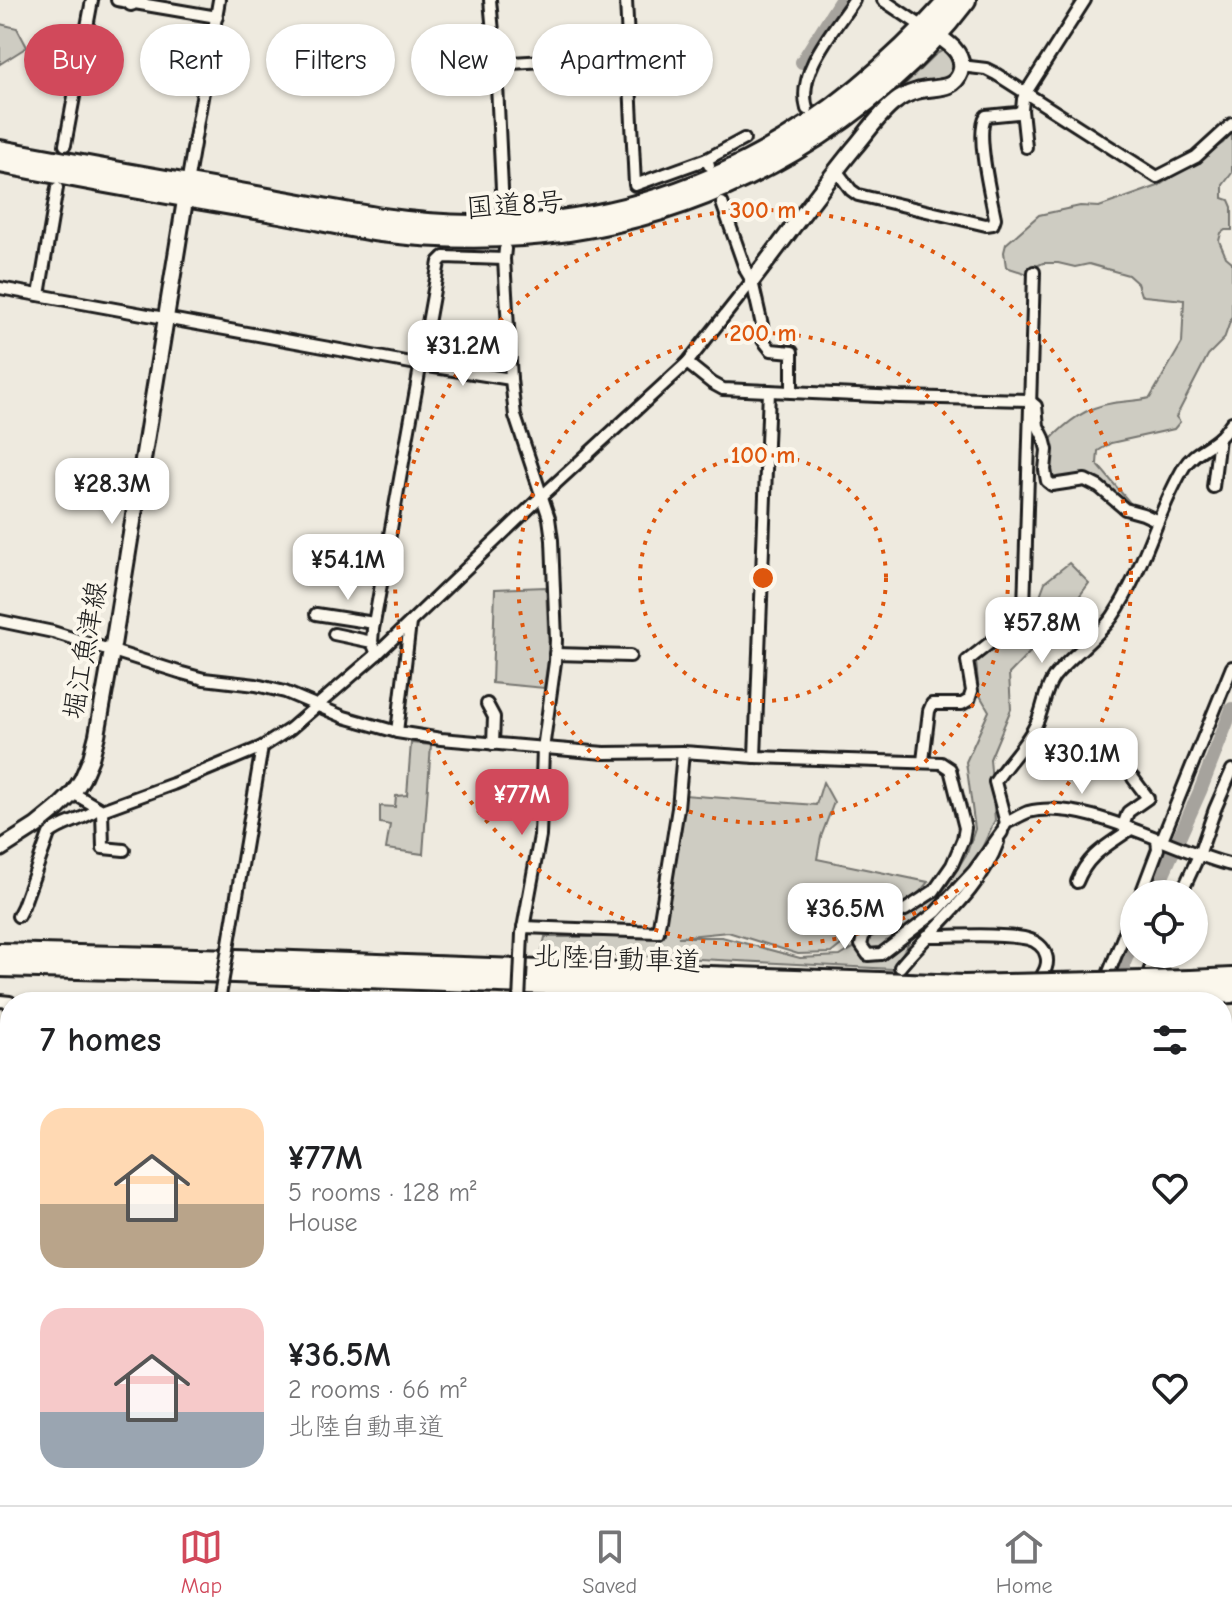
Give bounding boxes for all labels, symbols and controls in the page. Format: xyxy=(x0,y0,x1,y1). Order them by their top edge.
chip: Buy xyxy=(24,24,124,96)
chip: Rent xyxy=(140,24,250,96)
chip: Filters xyxy=(266,24,395,96)
chip: New xyxy=(411,24,516,96)
chip: Apartment xyxy=(532,24,713,96)
street label: 国道8号 xyxy=(465,186,565,224)
text: 300 m xyxy=(730,196,796,224)
text: 200 m xyxy=(729,319,797,347)
pin: ¥31.2M xyxy=(398,320,528,388)
text: ¥31.2M xyxy=(426,331,500,361)
text: 100 m xyxy=(731,441,795,469)
pin: ¥28.3M xyxy=(47,458,177,526)
text: ¥28.3M xyxy=(73,469,151,499)
pin: ¥54.1M xyxy=(283,534,413,602)
text: ¥54.1M xyxy=(311,545,385,575)
centre of rings xyxy=(749,564,777,592)
street label: 堀江魚津線 xyxy=(57,578,113,722)
pin: ¥57.8M xyxy=(977,597,1107,665)
text: ¥57.8M xyxy=(1003,608,1081,638)
pin: ¥30.1M xyxy=(1017,728,1147,796)
text: ¥30.1M xyxy=(1044,739,1120,769)
pin: ¥77M xyxy=(475,769,569,837)
text: ¥77M xyxy=(493,780,551,810)
map controls xyxy=(1120,880,1208,968)
button: locate xyxy=(1120,880,1208,968)
pin: ¥36.5M xyxy=(780,883,910,951)
text: ¥36.5M xyxy=(806,894,884,924)
street label: 北陸自動車道 xyxy=(532,940,702,978)
icon: filters xyxy=(1148,1018,1192,1062)
text: 7 homes xyxy=(40,1020,161,1060)
text: ¥77M xyxy=(288,1138,363,1178)
icon: home xyxy=(104,1140,200,1236)
icon: heart xyxy=(1148,1166,1192,1210)
text: 5 rooms · 128 m² xyxy=(288,1178,476,1208)
text: House xyxy=(288,1208,358,1238)
text: ¥36.5M xyxy=(288,1335,391,1375)
icon: home xyxy=(104,1340,200,1436)
icon: heart xyxy=(1148,1366,1192,1410)
text: 2 rooms · 66 m² xyxy=(288,1375,467,1405)
text: 北陸自動車道 xyxy=(288,1412,444,1442)
tab: Map xyxy=(179,1525,223,1599)
tab: Saved xyxy=(582,1525,637,1599)
tab: Home xyxy=(996,1525,1053,1599)

